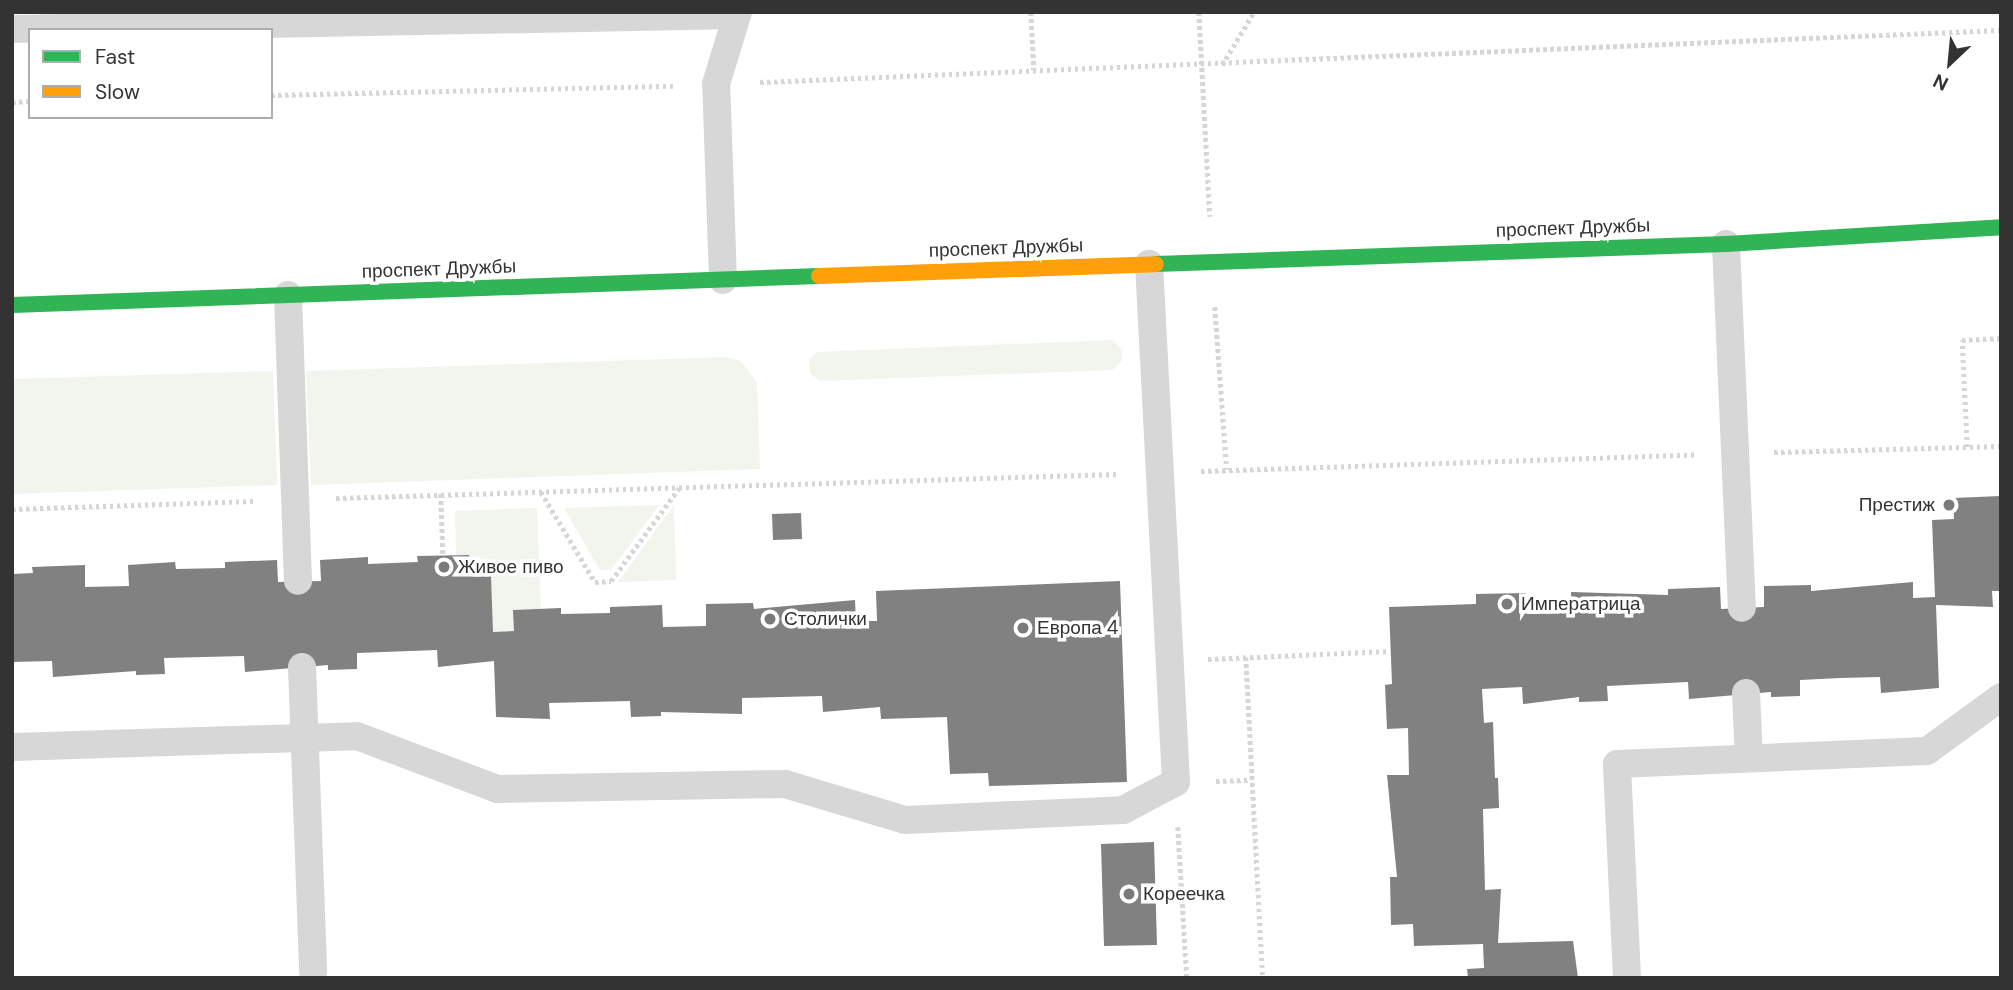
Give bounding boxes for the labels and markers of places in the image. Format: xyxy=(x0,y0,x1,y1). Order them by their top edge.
place label: Престиж xyxy=(1859,494,1935,516)
marker: Престиж xyxy=(1941,497,1957,513)
place label: Живое пиво xyxy=(458,556,564,578)
marker: Живое пиво xyxy=(436,559,452,575)
place label: Императрица xyxy=(1521,593,1641,615)
marker: Императрица xyxy=(1499,596,1515,612)
place label: Столички xyxy=(784,608,867,630)
marker: Столички xyxy=(762,611,778,627)
place label: Европа 4 xyxy=(1037,617,1118,639)
marker: Европа 4 xyxy=(1015,620,1031,636)
place label: Кореечка xyxy=(1143,883,1225,905)
marker: Кореечка xyxy=(1121,886,1137,902)

